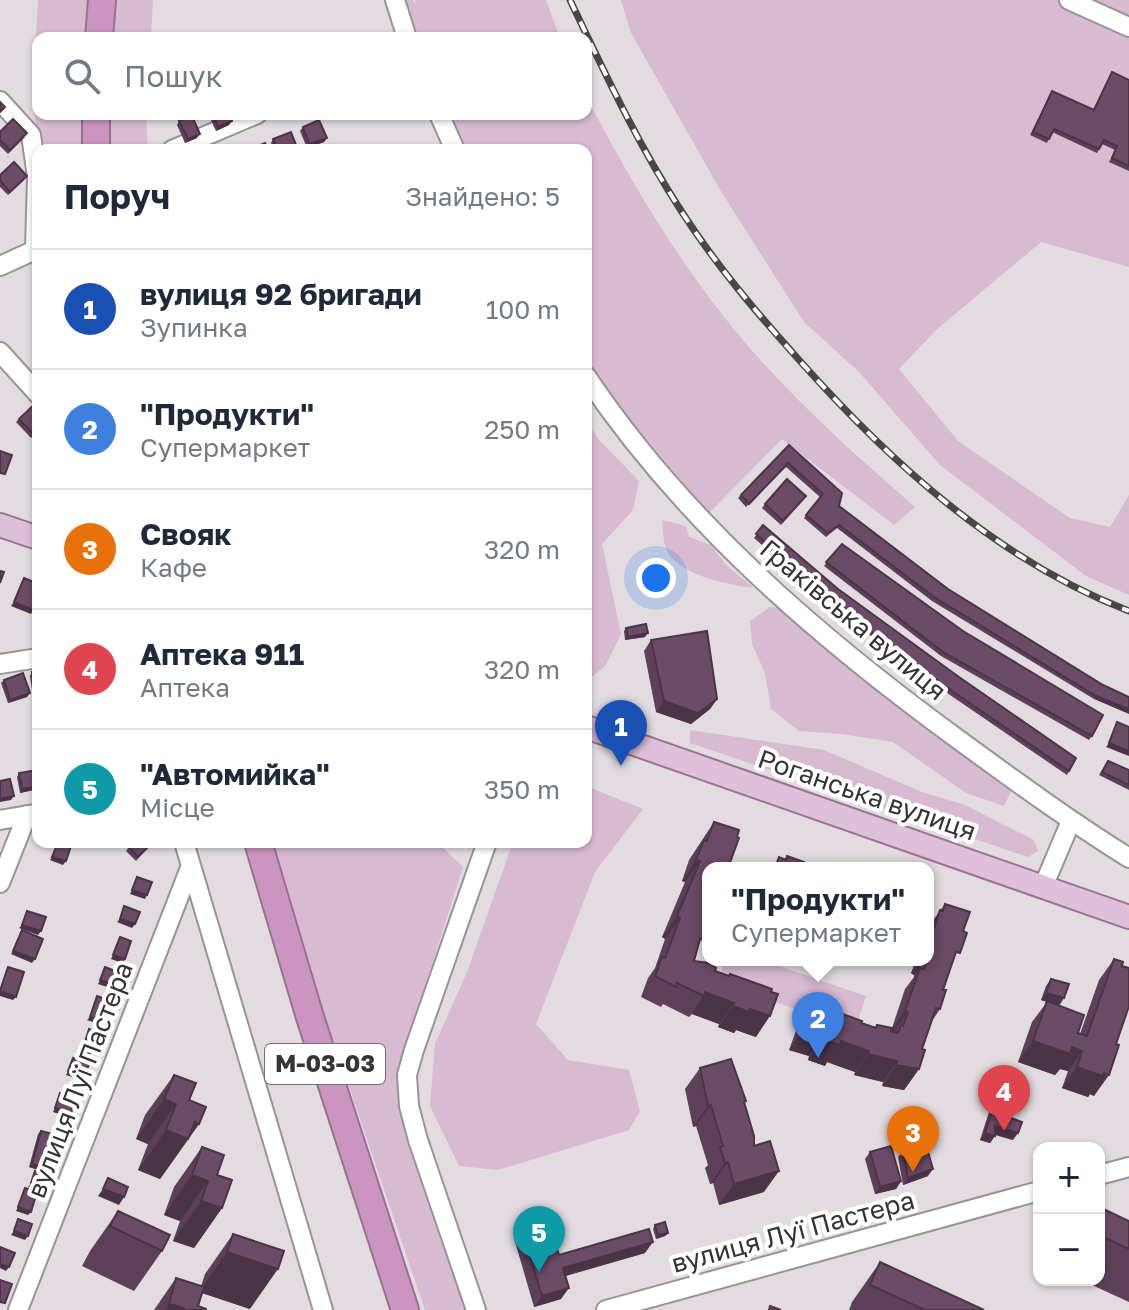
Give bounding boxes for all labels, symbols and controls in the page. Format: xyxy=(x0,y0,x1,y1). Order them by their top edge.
search box xyxy=(32,32,592,120)
icon: search xyxy=(60,54,104,98)
text: Пошук xyxy=(124,58,223,94)
text: Поруч xyxy=(64,176,170,216)
text: Знайдено: 5 xyxy=(405,181,560,212)
text: вулиця 92 бригади xyxy=(140,276,422,312)
text: 1 xyxy=(83,294,97,325)
text: 100 m xyxy=(486,294,560,325)
text: Зупинка xyxy=(140,312,248,343)
text: "Продукти" xyxy=(140,396,314,432)
text: 2 xyxy=(82,414,98,445)
text: 250 m xyxy=(484,414,560,445)
text: Супермаркет xyxy=(140,432,310,463)
text: Свояк xyxy=(140,516,232,552)
street label: Граківська вулиця xyxy=(754,533,953,706)
text: 3 xyxy=(82,534,98,565)
text: 320 m xyxy=(484,534,560,565)
text: Кафе xyxy=(140,552,207,583)
your location xyxy=(636,558,676,598)
text: Аптека 911 xyxy=(140,636,304,672)
text: 4 xyxy=(82,654,98,685)
text: 320 m xyxy=(484,654,560,685)
text: Аптека xyxy=(140,672,230,703)
pin: 1 xyxy=(595,700,647,766)
street label: Роганська вулиця xyxy=(754,743,980,846)
text: "Автомийка" xyxy=(140,756,330,792)
text: 5 xyxy=(82,774,98,805)
text: 350 m xyxy=(484,774,560,805)
text: Місце xyxy=(140,792,215,823)
popup xyxy=(702,862,934,966)
text: "Продукти" xyxy=(731,881,905,917)
text: Супермаркет xyxy=(731,917,901,948)
street label: вулиця Луї Пастера xyxy=(20,957,139,1202)
pin: 2 xyxy=(792,992,844,1058)
road number: М-03-03 xyxy=(265,1044,385,1084)
pin: 4 xyxy=(978,1065,1030,1131)
pin: 3 xyxy=(887,1106,939,1172)
map controls xyxy=(1033,1142,1105,1286)
button: + xyxy=(1033,1142,1105,1214)
street label: вулиця Луї Пастера xyxy=(668,1184,918,1279)
pin: 5 xyxy=(513,1206,565,1272)
button: − xyxy=(1033,1214,1105,1286)

